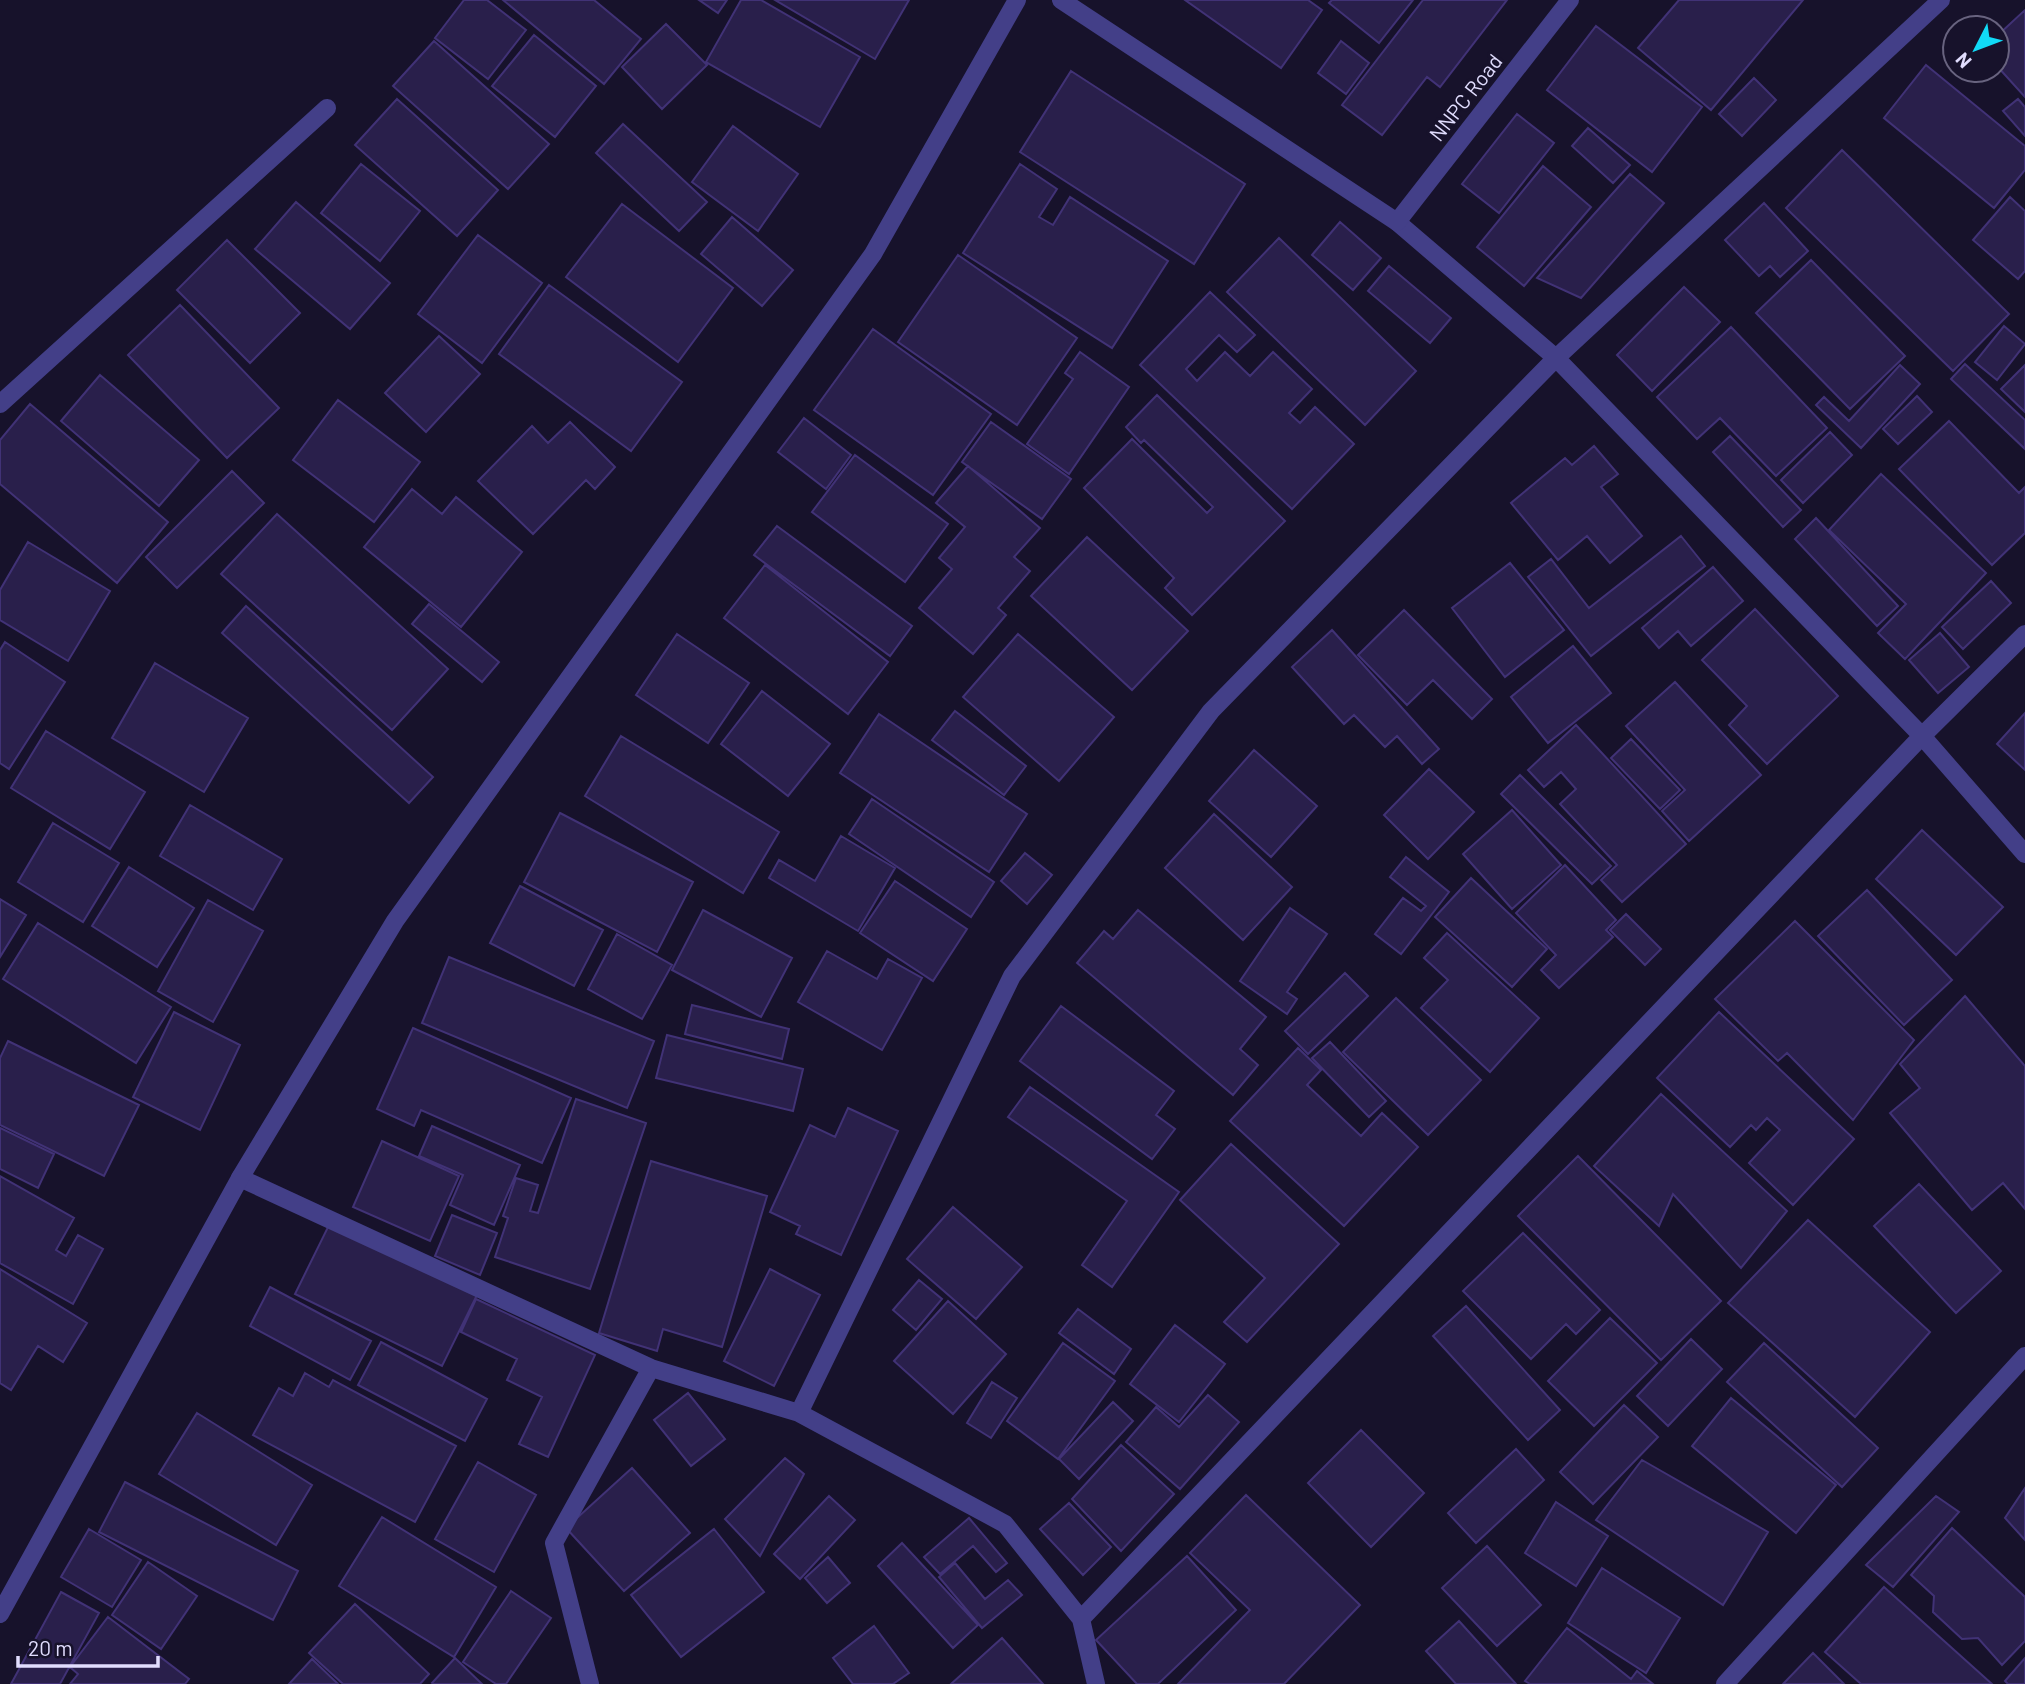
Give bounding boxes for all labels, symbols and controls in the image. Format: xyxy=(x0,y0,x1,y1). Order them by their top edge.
north arrow xyxy=(1941,14,2011,84)
street label: NNPC Road xyxy=(1423,48,1507,146)
text: N xyxy=(1950,48,1976,73)
scale bar xyxy=(18,1624,158,1668)
text: 20 m xyxy=(28,1635,73,1660)

